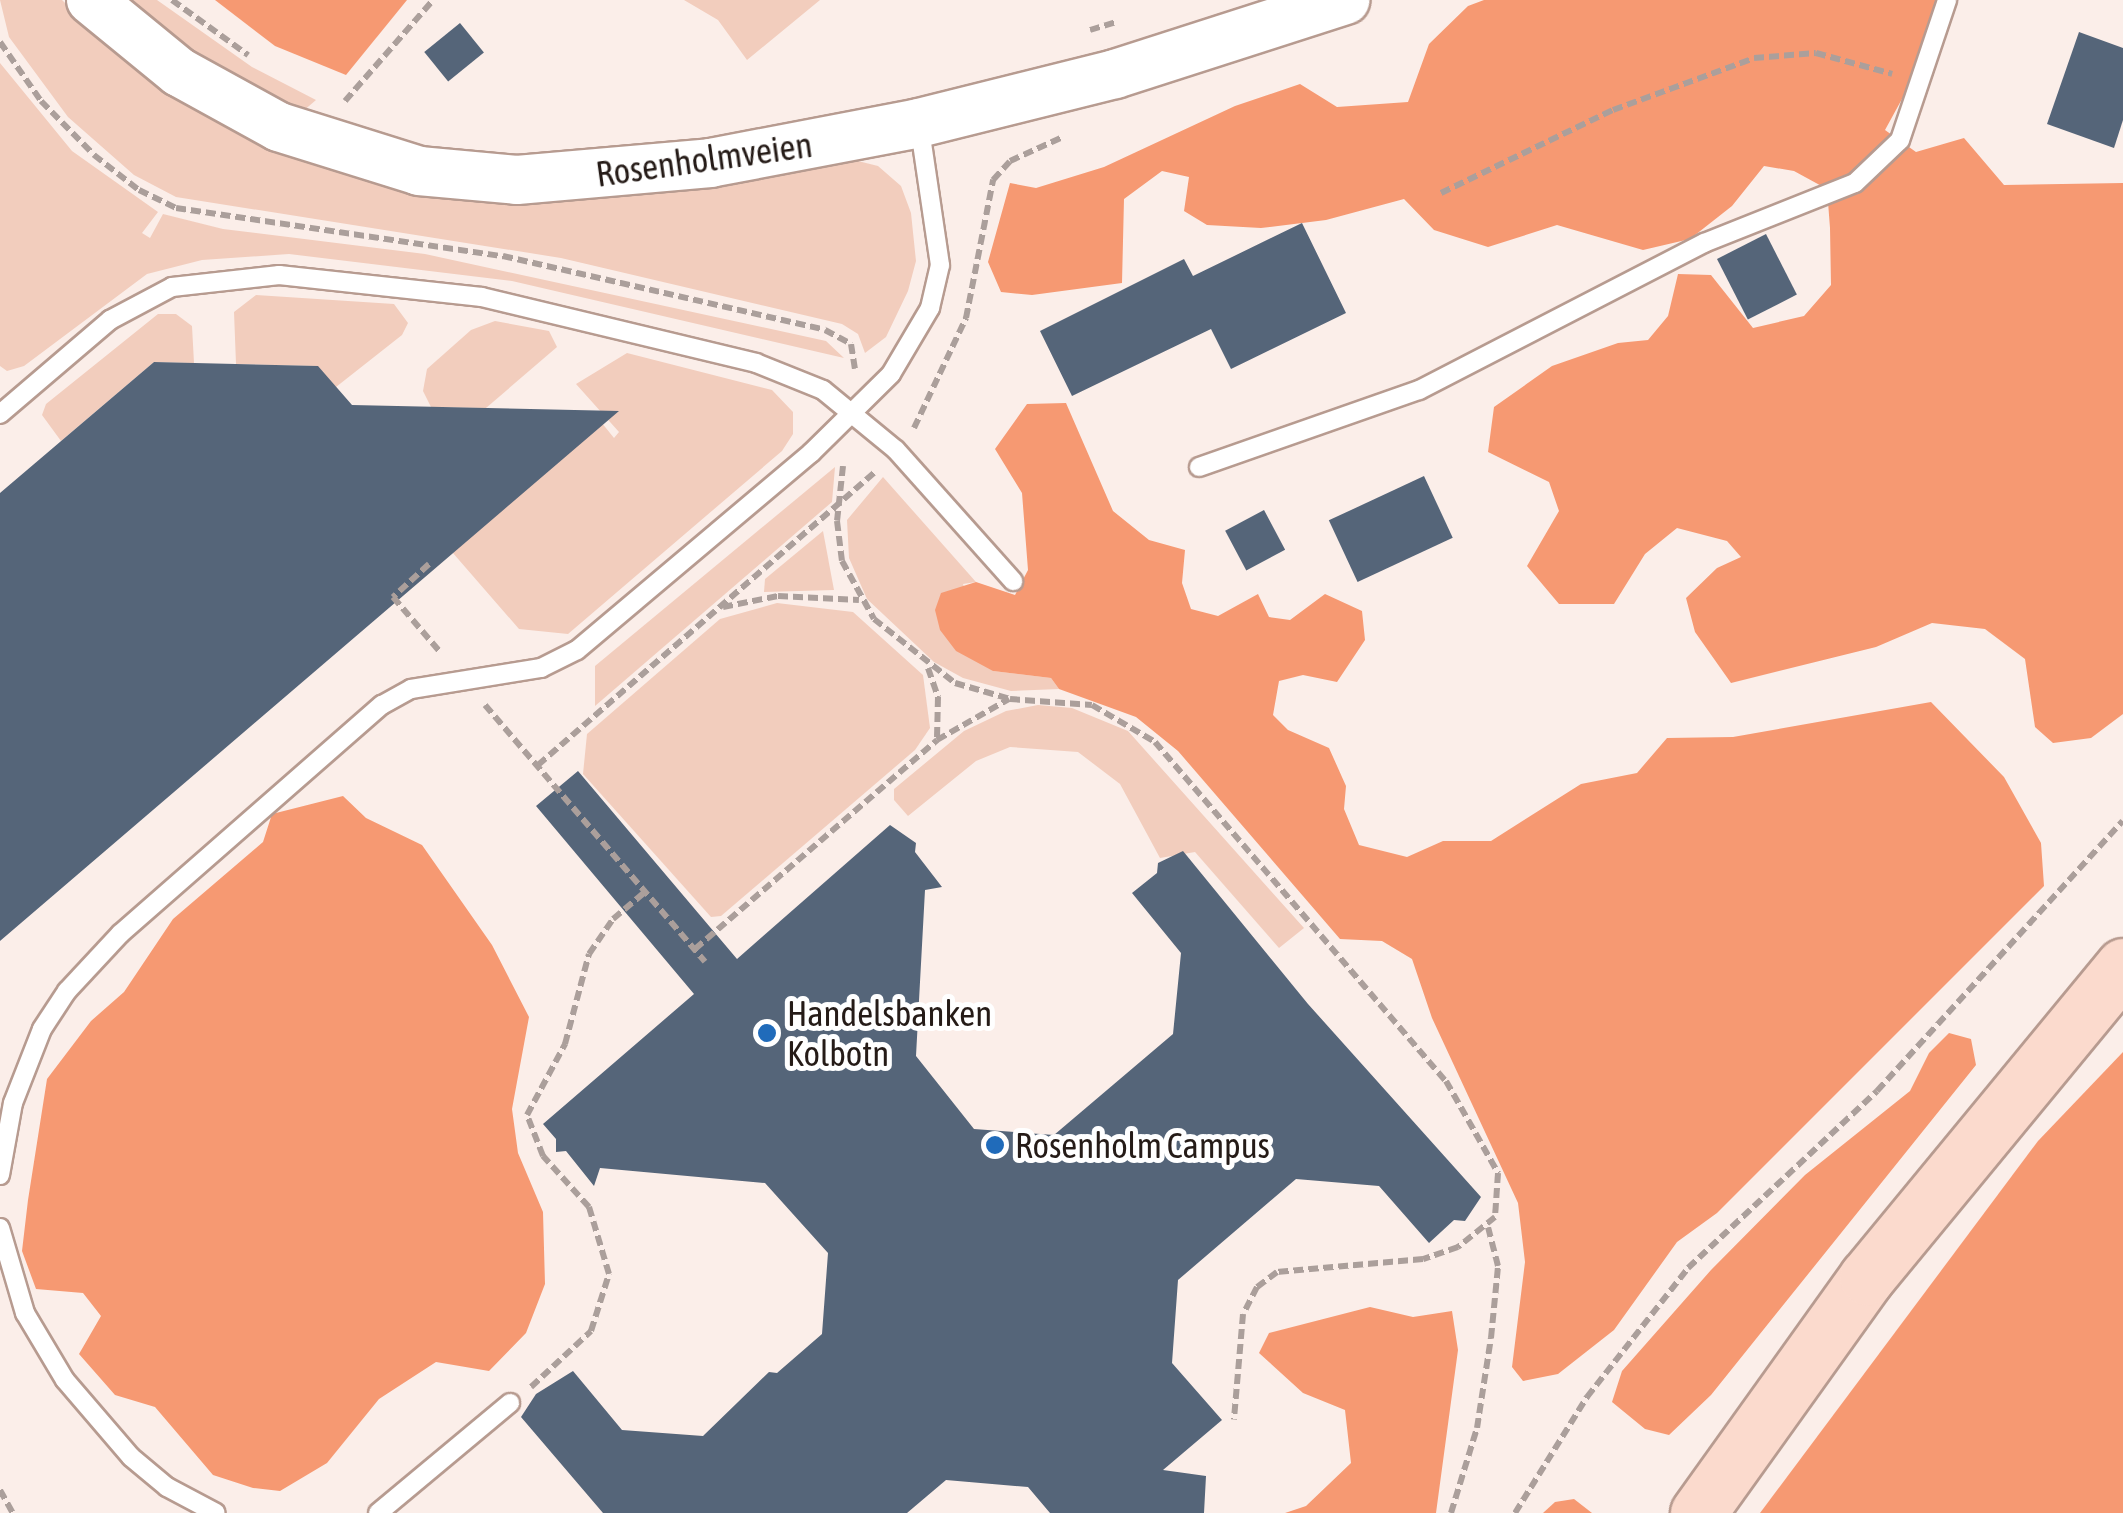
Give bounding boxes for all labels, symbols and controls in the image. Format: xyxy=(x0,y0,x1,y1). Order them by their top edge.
street label: Rosenholmveien xyxy=(593,123,815,195)
place label: Handelsbanken Kolbotn xyxy=(787,992,992,1074)
marker: Handelsbanken Kolbotn xyxy=(756,1022,778,1044)
place label: Rosenholm Campus xyxy=(1015,1124,1270,1166)
marker: Rosenholm Campus xyxy=(984,1134,1006,1156)

